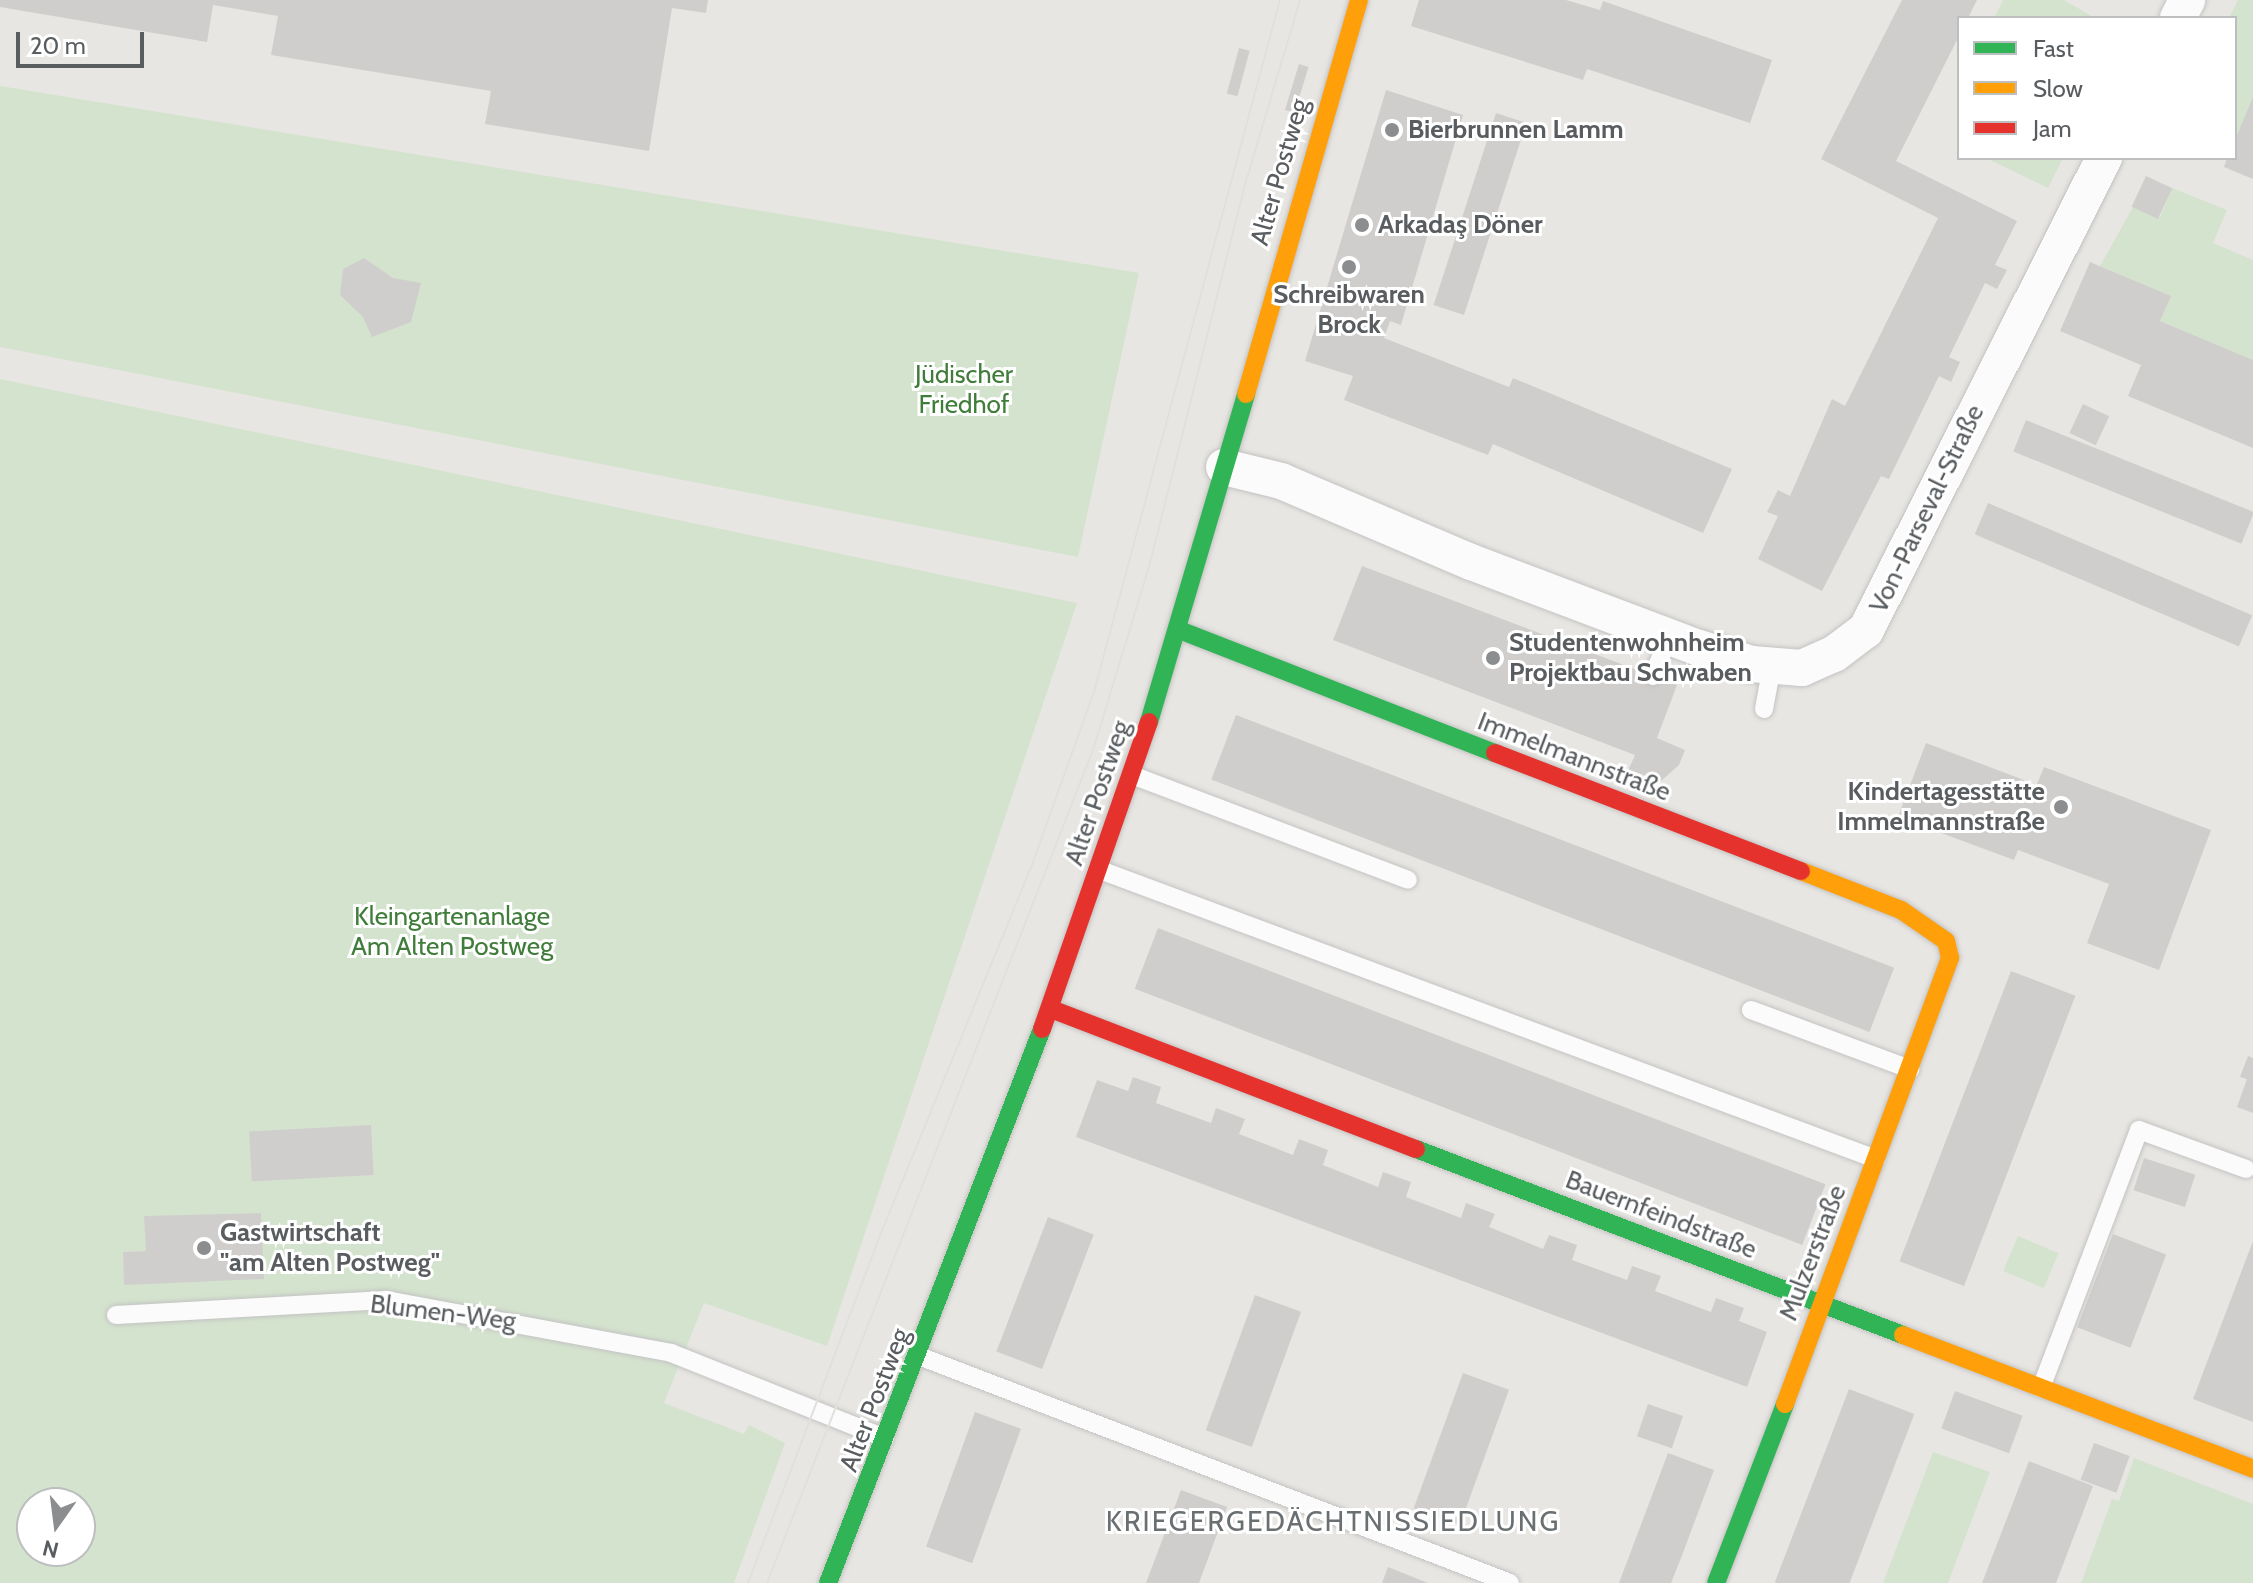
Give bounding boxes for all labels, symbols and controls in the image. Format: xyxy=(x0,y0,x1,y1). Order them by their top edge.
scale bar xyxy=(20,16,148,66)
legend xyxy=(1957,16,2237,160)
text: 20 m xyxy=(30,31,86,60)
text: Fast xyxy=(2033,34,2074,63)
text: Slow xyxy=(2033,74,2083,103)
street label: Alter Postweg xyxy=(1244,95,1316,249)
place label: Bierbrunnen Lamm xyxy=(1408,114,1624,146)
text: Jam xyxy=(2033,114,2071,143)
marker: Bierbrunnen Lamm xyxy=(1383,121,1401,139)
place label: Arkadaş Döner xyxy=(1378,209,1543,241)
marker: Arkadaş Döner xyxy=(1353,216,1371,234)
marker: Schreibwaren Brock xyxy=(1340,258,1358,276)
place label: Schreibwaren Brock xyxy=(1273,279,1425,340)
park label: Jüdischer Friedhof xyxy=(915,359,1013,420)
street label: Von-Parseval-Straße xyxy=(1863,400,1991,618)
place label: Studentenwohnheim Projektbau Schwaben xyxy=(1509,627,1752,688)
marker: Studentenwohnheim Projektbau Schwaben xyxy=(1484,649,1502,667)
street label: Immelmannstraße xyxy=(1473,706,1675,808)
street label: Alter Postweg xyxy=(1059,716,1137,870)
place label: Kindertagesstätte Immelmannstraße xyxy=(1837,776,2045,838)
marker: Kindertagesstätte Immelmannstraße xyxy=(2052,798,2070,816)
park label: Kleingartenanlage Am Alten Postweg xyxy=(351,901,553,962)
street label: Bauernfeindstraße xyxy=(1561,1164,1761,1266)
street label: Mulzerstraße xyxy=(1773,1181,1853,1325)
place label: Gastwirtschaft "am Alten Postweg" xyxy=(220,1217,440,1278)
marker: Gastwirtschaft "am Alten Postweg" xyxy=(195,1239,213,1257)
street label: Blumen-Weg xyxy=(368,1289,518,1337)
street label: Alter Postweg xyxy=(833,1324,917,1476)
north arrow xyxy=(16,1487,96,1567)
district label: KRIEGERGEDÄCHTNISSIEDLUNG xyxy=(1106,1504,1560,1538)
text: N xyxy=(40,1534,61,1564)

